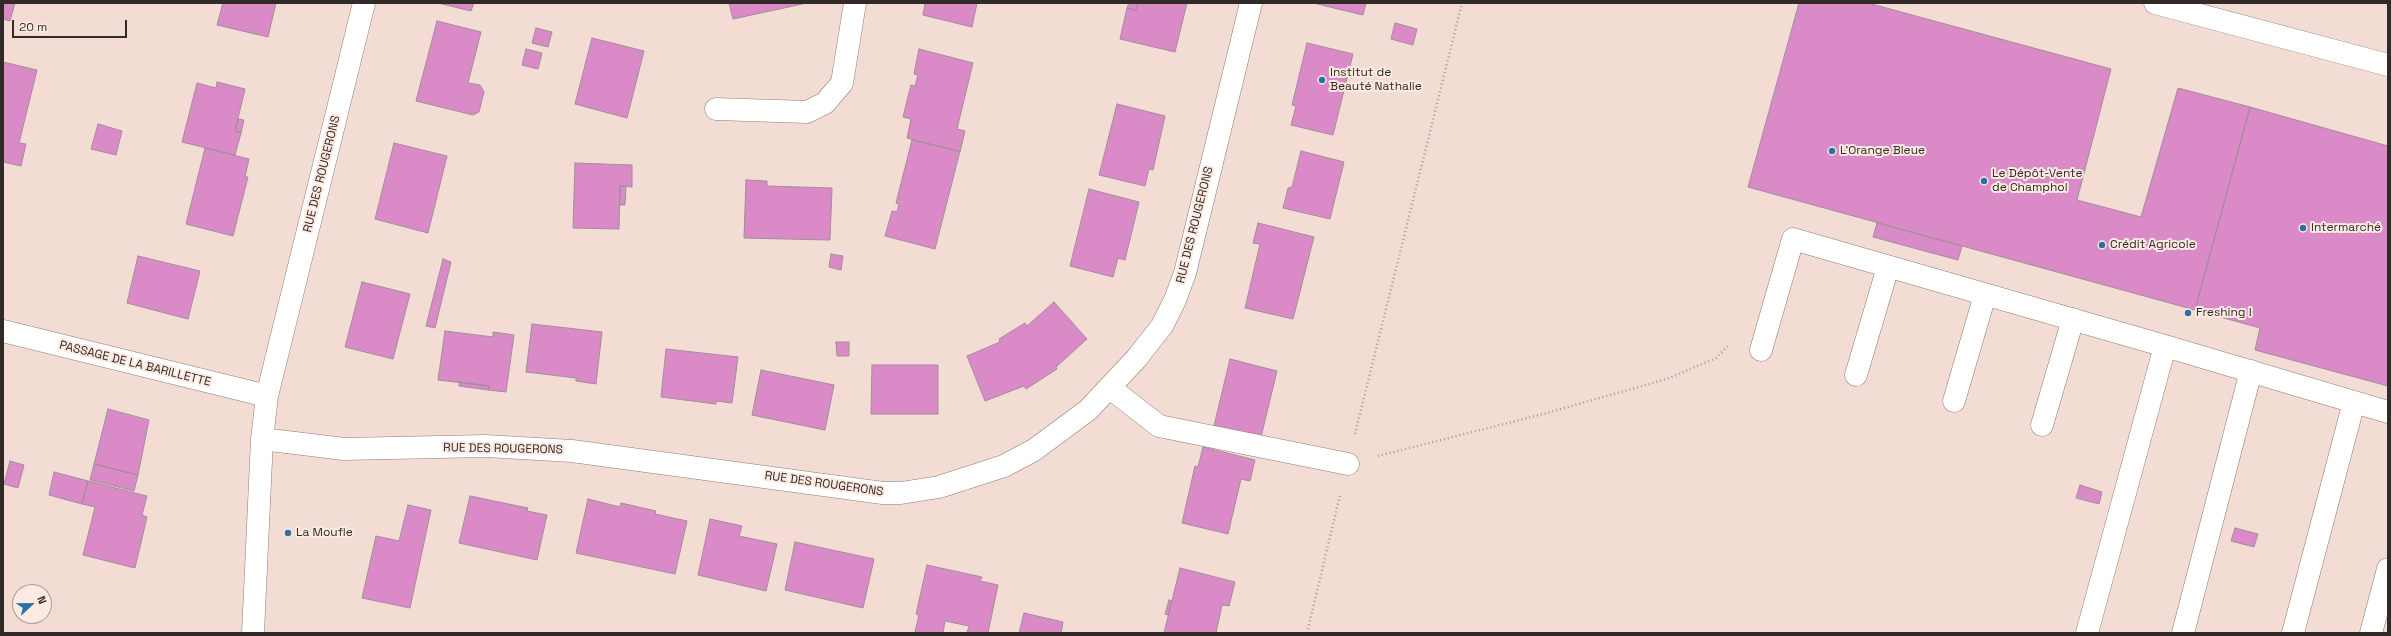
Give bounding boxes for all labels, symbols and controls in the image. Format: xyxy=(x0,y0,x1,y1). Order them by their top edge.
scale bar xyxy=(14,12,129,38)
text: 20 m xyxy=(19,19,47,35)
place label: Institut de Beauté Nathalie xyxy=(1330,66,1422,94)
marker: Institut de Beauté Nathalie xyxy=(1317,75,1327,85)
street label: RUE DES ROUGERONS xyxy=(301,114,343,234)
place label: L'Orange Bleue xyxy=(1840,144,1925,158)
marker: L'Orange Bleue xyxy=(1827,146,1837,156)
street label: RUE DES ROUGERONS xyxy=(1174,165,1216,285)
place label: Le Dépôt-Vente de Champhol xyxy=(1992,167,2083,195)
marker: Le Dépôt-Vente de Champhol xyxy=(1979,176,1989,186)
place label: Intermarché xyxy=(2311,221,2381,235)
marker: Intermarché xyxy=(2298,223,2308,233)
place label: Crédit Agricole xyxy=(2110,238,2196,252)
marker: Crédit Agricole xyxy=(2097,240,2107,250)
place label: Freshing ! xyxy=(2196,306,2252,320)
marker: Freshing ! xyxy=(2183,308,2193,318)
street label: PASSAGE DE LA BARILLETTE xyxy=(58,338,212,390)
street label: RUE DES ROUGERONS xyxy=(443,441,563,457)
street label: RUE DES ROUGERONS xyxy=(764,469,884,499)
place label: La Moufle xyxy=(296,526,353,540)
marker: La Moufle xyxy=(283,528,293,538)
north arrow xyxy=(12,584,52,624)
text: N xyxy=(34,594,50,606)

